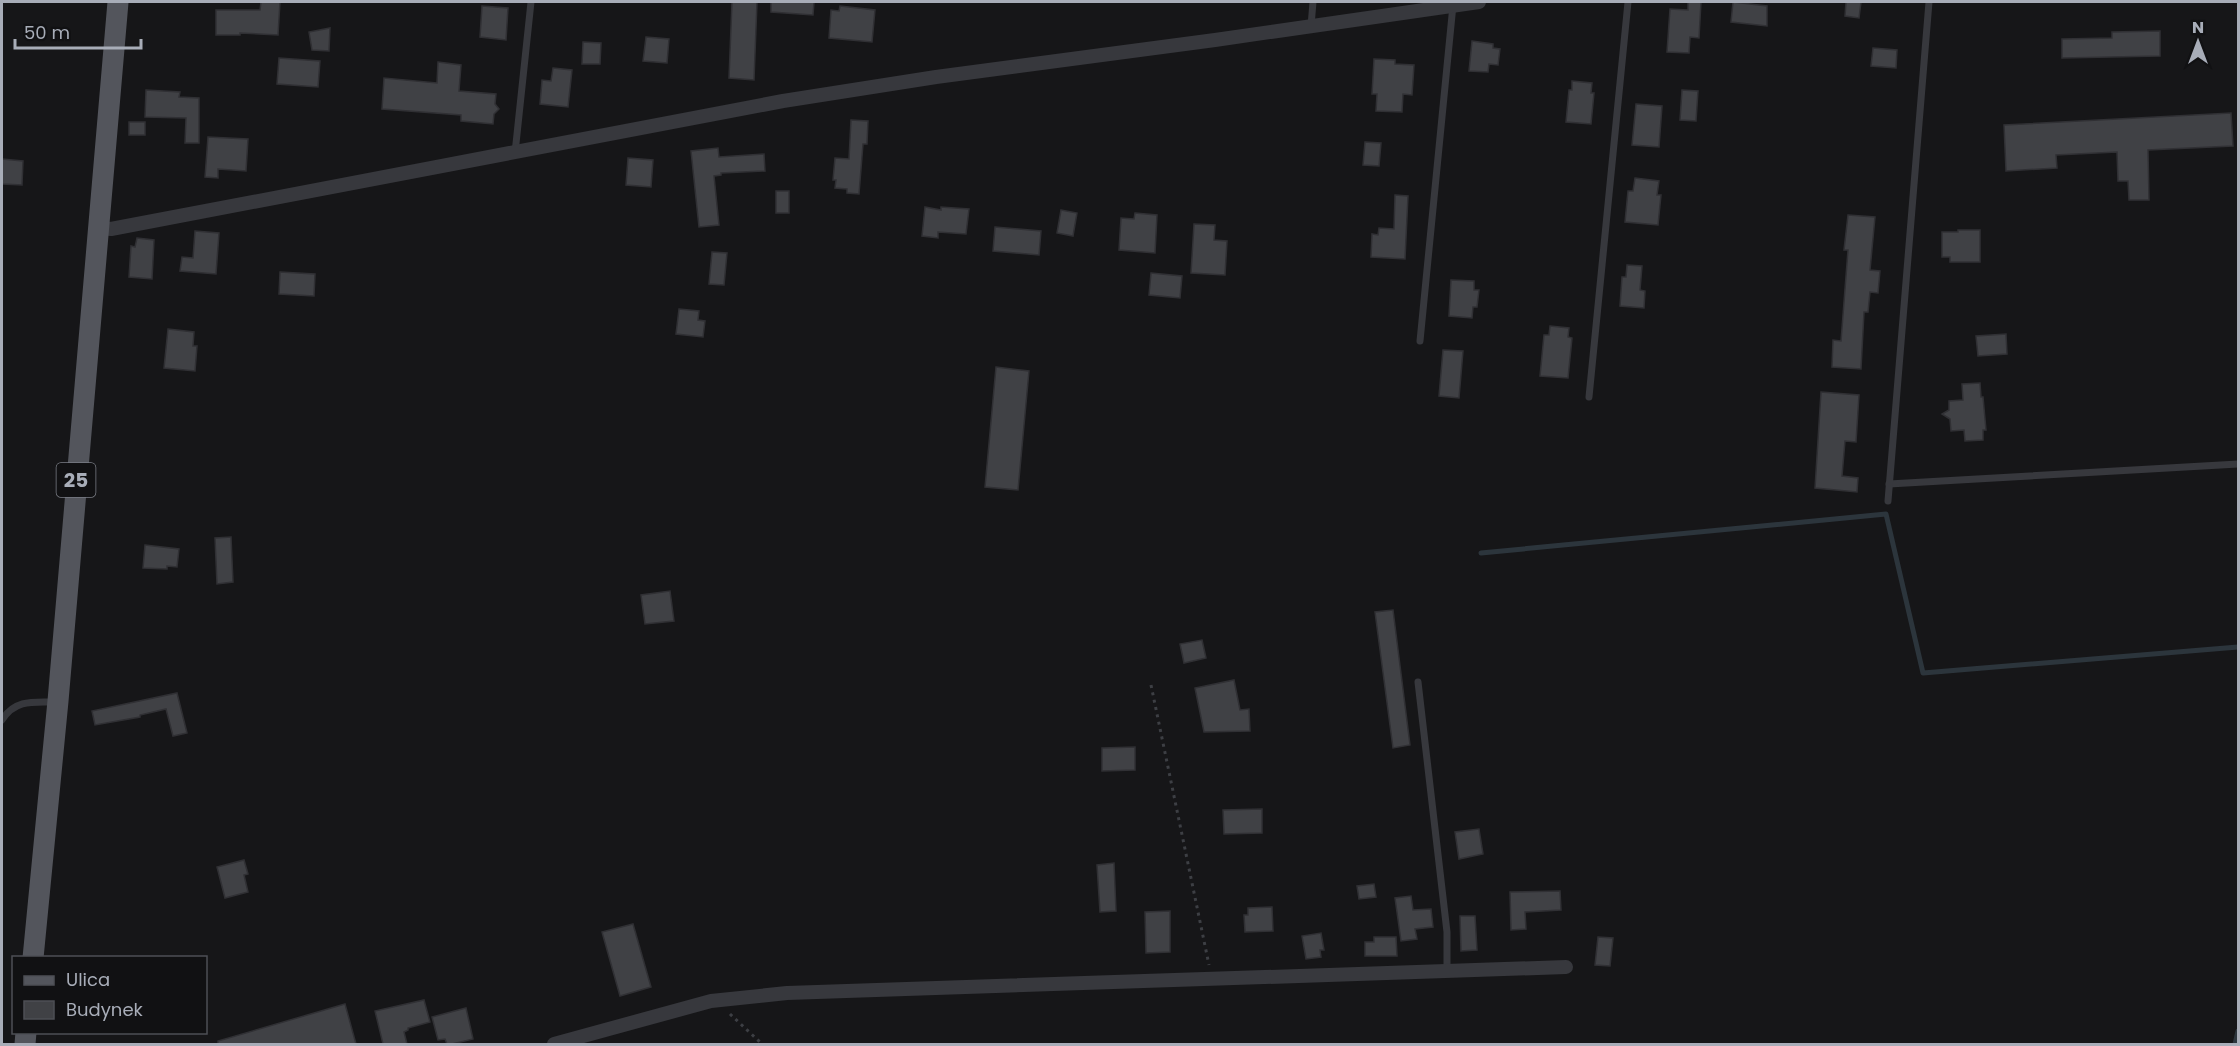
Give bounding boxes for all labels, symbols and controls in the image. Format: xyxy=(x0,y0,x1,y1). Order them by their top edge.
scale bar xyxy=(15,12,141,50)
north arrow xyxy=(2168,12,2228,72)
text: N xyxy=(2192,16,2204,39)
text: 50 m xyxy=(24,20,70,45)
road number: 25 xyxy=(56,463,96,497)
legend xyxy=(12,956,207,1034)
text: Ulica xyxy=(66,967,110,992)
text: Budynek xyxy=(66,997,144,1022)

